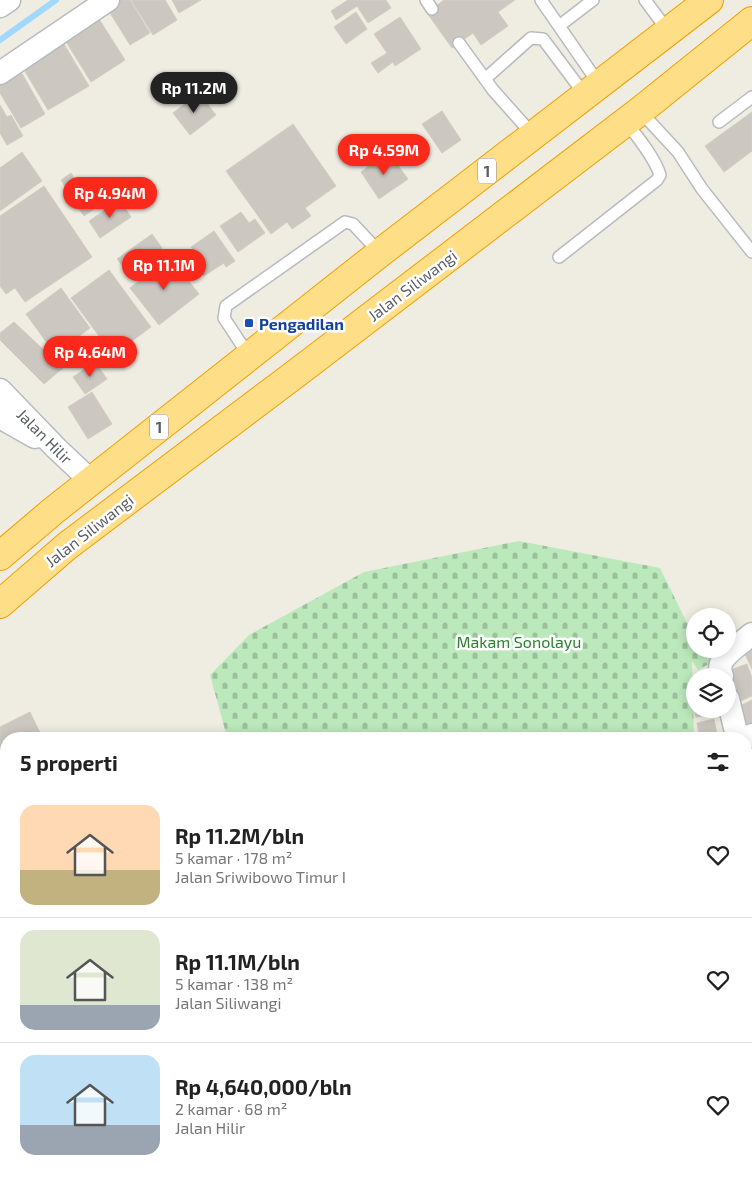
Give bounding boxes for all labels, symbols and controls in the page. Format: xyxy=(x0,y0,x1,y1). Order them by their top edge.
pin: Rp 11.2M xyxy=(142,72,246,114)
text: Rp 11.2M xyxy=(161,78,227,97)
pin: Rp 4.59M xyxy=(332,134,436,176)
text: Rp 4.59M xyxy=(349,140,419,159)
road number: 1 xyxy=(478,158,496,184)
pin: Rp 4.94M xyxy=(58,176,162,219)
text: Rp 4.94M xyxy=(74,183,146,202)
street label: Jalan Siliwangi xyxy=(364,245,460,325)
pin: Rp 11.1M xyxy=(112,248,216,291)
text: Rp 11.1M xyxy=(133,255,195,274)
place label: Pengadilan xyxy=(259,314,344,333)
marker: Pengadilan xyxy=(243,317,255,329)
pin: Rp 4.64M xyxy=(38,336,142,378)
text: Rp 4.64M xyxy=(54,342,126,361)
street label: Jalan Hilir xyxy=(13,404,77,468)
road number: 1 xyxy=(150,414,168,440)
street label: Jalan Siliwangi xyxy=(41,490,137,570)
map controls xyxy=(686,608,736,718)
button: locate xyxy=(686,608,736,658)
park label: Makam Sonolayu xyxy=(457,632,581,651)
button: layers xyxy=(686,668,736,718)
icon: filters xyxy=(704,748,732,776)
text: 5 properti xyxy=(20,750,118,775)
text: Rp 11.2M/bln xyxy=(175,823,304,848)
icon: home xyxy=(60,825,120,885)
icon: heart xyxy=(704,841,732,869)
text: 5 kamar · 178 m² xyxy=(175,848,292,867)
text: Jalan Sriwibowo Timur I xyxy=(175,867,346,886)
text: Rp 11.1M/bln xyxy=(175,949,300,974)
icon: home xyxy=(60,950,120,1010)
icon: heart xyxy=(704,966,732,994)
text: 5 kamar · 138 m² xyxy=(175,974,293,993)
text: Jalan Siliwangi xyxy=(175,993,281,1012)
text: Rp 4,640,000/bln xyxy=(175,1074,352,1099)
icon: home xyxy=(60,1075,120,1135)
icon: heart xyxy=(704,1091,732,1119)
text: 2 kamar · 68 m² xyxy=(175,1099,287,1118)
text: Jalan Hilir xyxy=(175,1118,245,1137)

